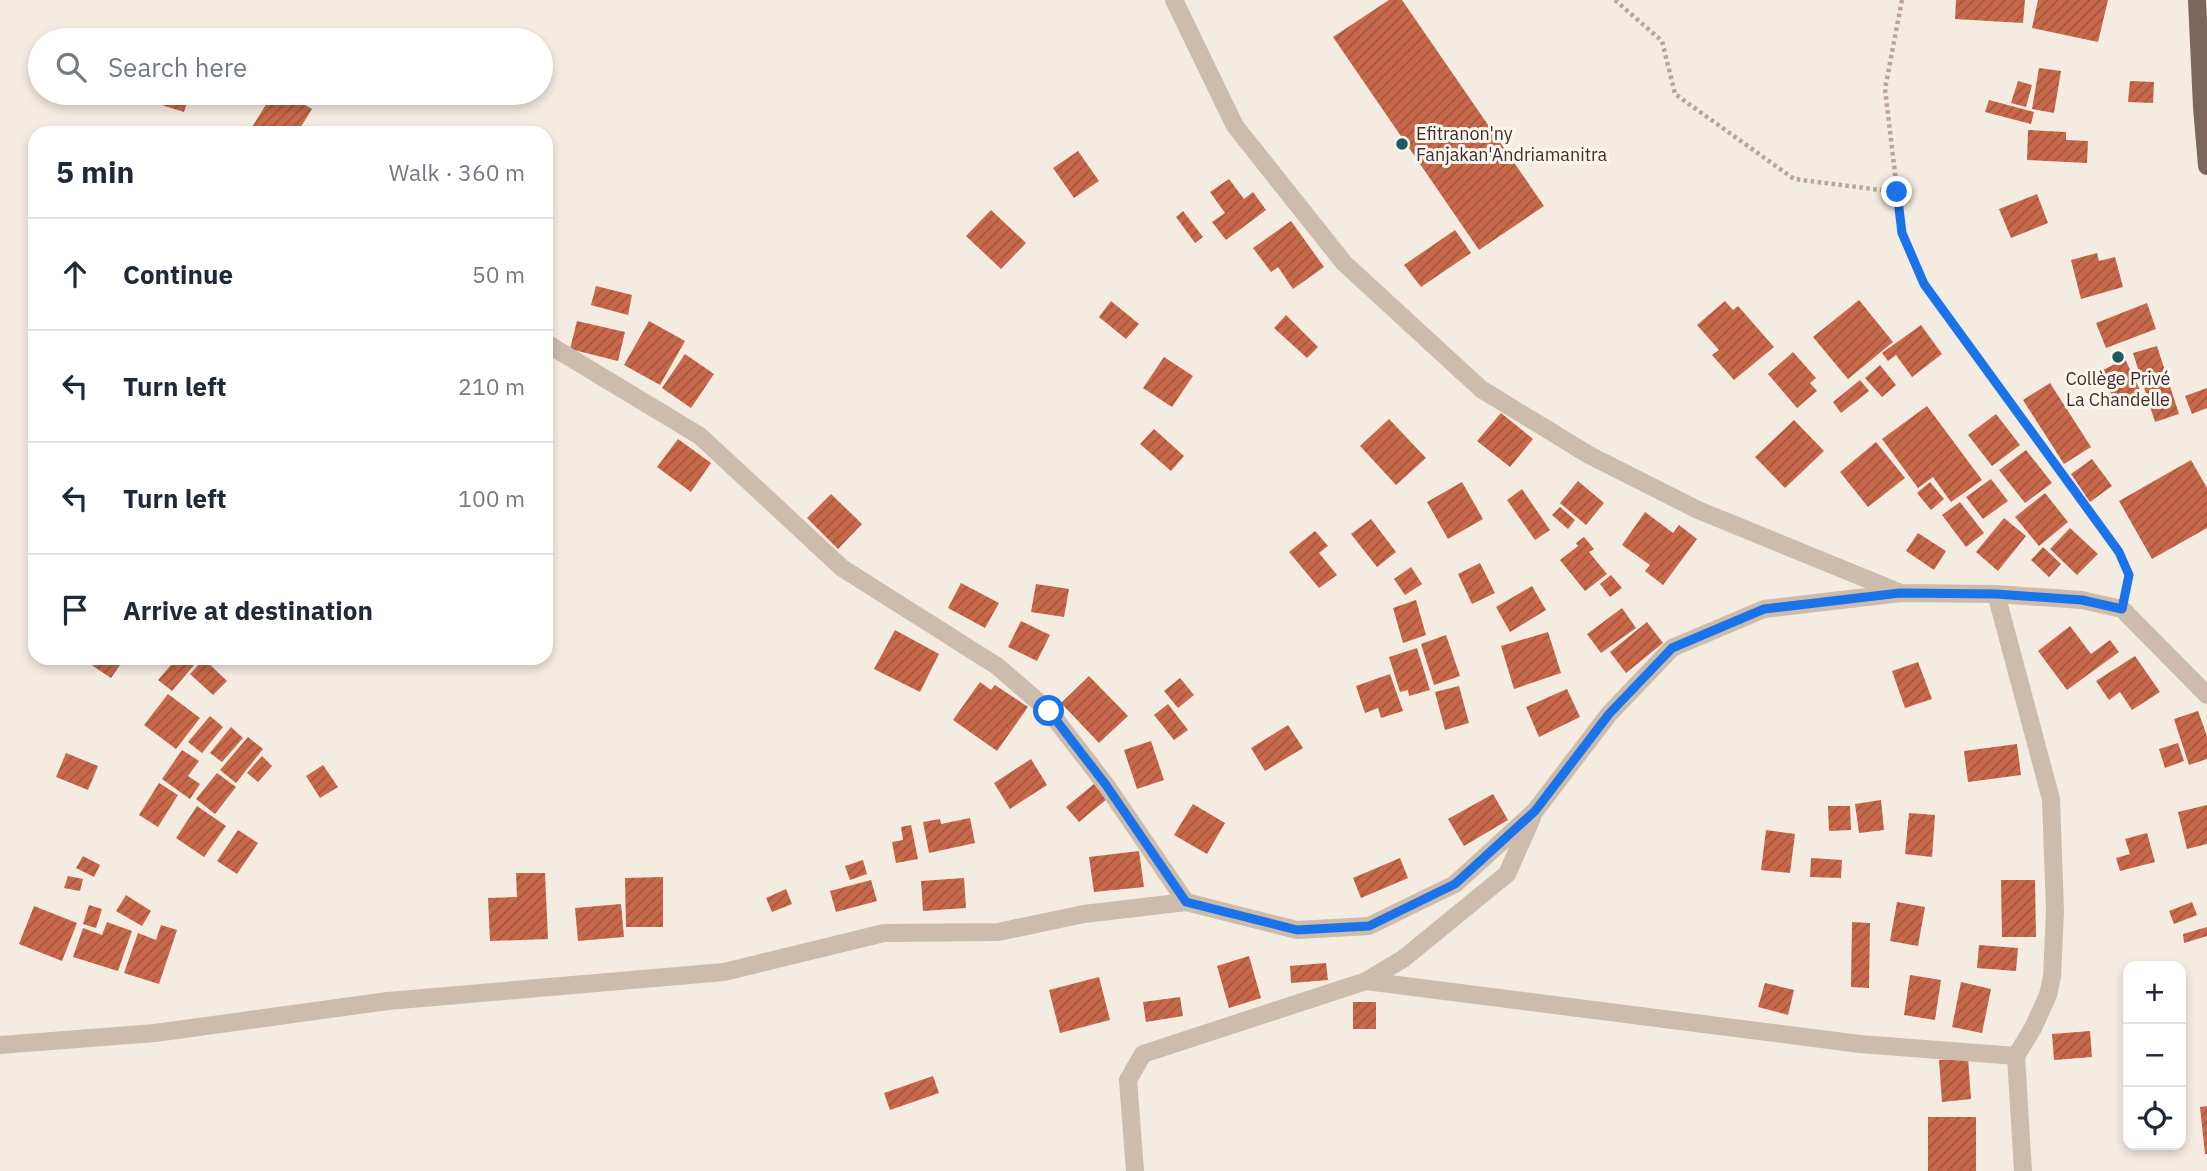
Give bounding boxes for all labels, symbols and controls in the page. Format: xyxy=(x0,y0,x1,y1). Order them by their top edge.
search box xyxy=(28,28,553,105)
icon: search xyxy=(52,48,90,86)
text: Search here xyxy=(108,50,247,84)
place label: Efitranon'ny Fanjakan'Andriamanitra xyxy=(1416,122,1608,166)
marker: Efitranon'ny Fanjakan'Andriamanitra xyxy=(1394,136,1410,152)
text: 5 min xyxy=(56,152,134,191)
text: Walk · 360 m xyxy=(389,157,525,187)
route end xyxy=(1881,176,1912,207)
icon: ahead xyxy=(56,255,94,293)
text: Continue xyxy=(123,257,233,291)
text: 50 m xyxy=(472,259,525,289)
marker: Collège Privé La Chandelle xyxy=(2110,349,2126,365)
icon: left xyxy=(56,367,94,405)
place label: Collège Privé La Chandelle xyxy=(2066,367,2171,411)
text: Turn left xyxy=(123,369,226,403)
text: 210 m xyxy=(458,371,525,401)
icon: left xyxy=(56,479,94,517)
text: Turn left xyxy=(123,481,226,515)
text: 100 m xyxy=(458,483,525,513)
icon: arrive xyxy=(56,591,94,629)
text: Arrive at destination xyxy=(123,593,373,627)
route start xyxy=(1033,695,1064,726)
map controls xyxy=(2123,961,2186,1150)
button: + xyxy=(2123,961,2186,1024)
button: − xyxy=(2123,1024,2186,1087)
button: locate xyxy=(2123,1087,2186,1150)

